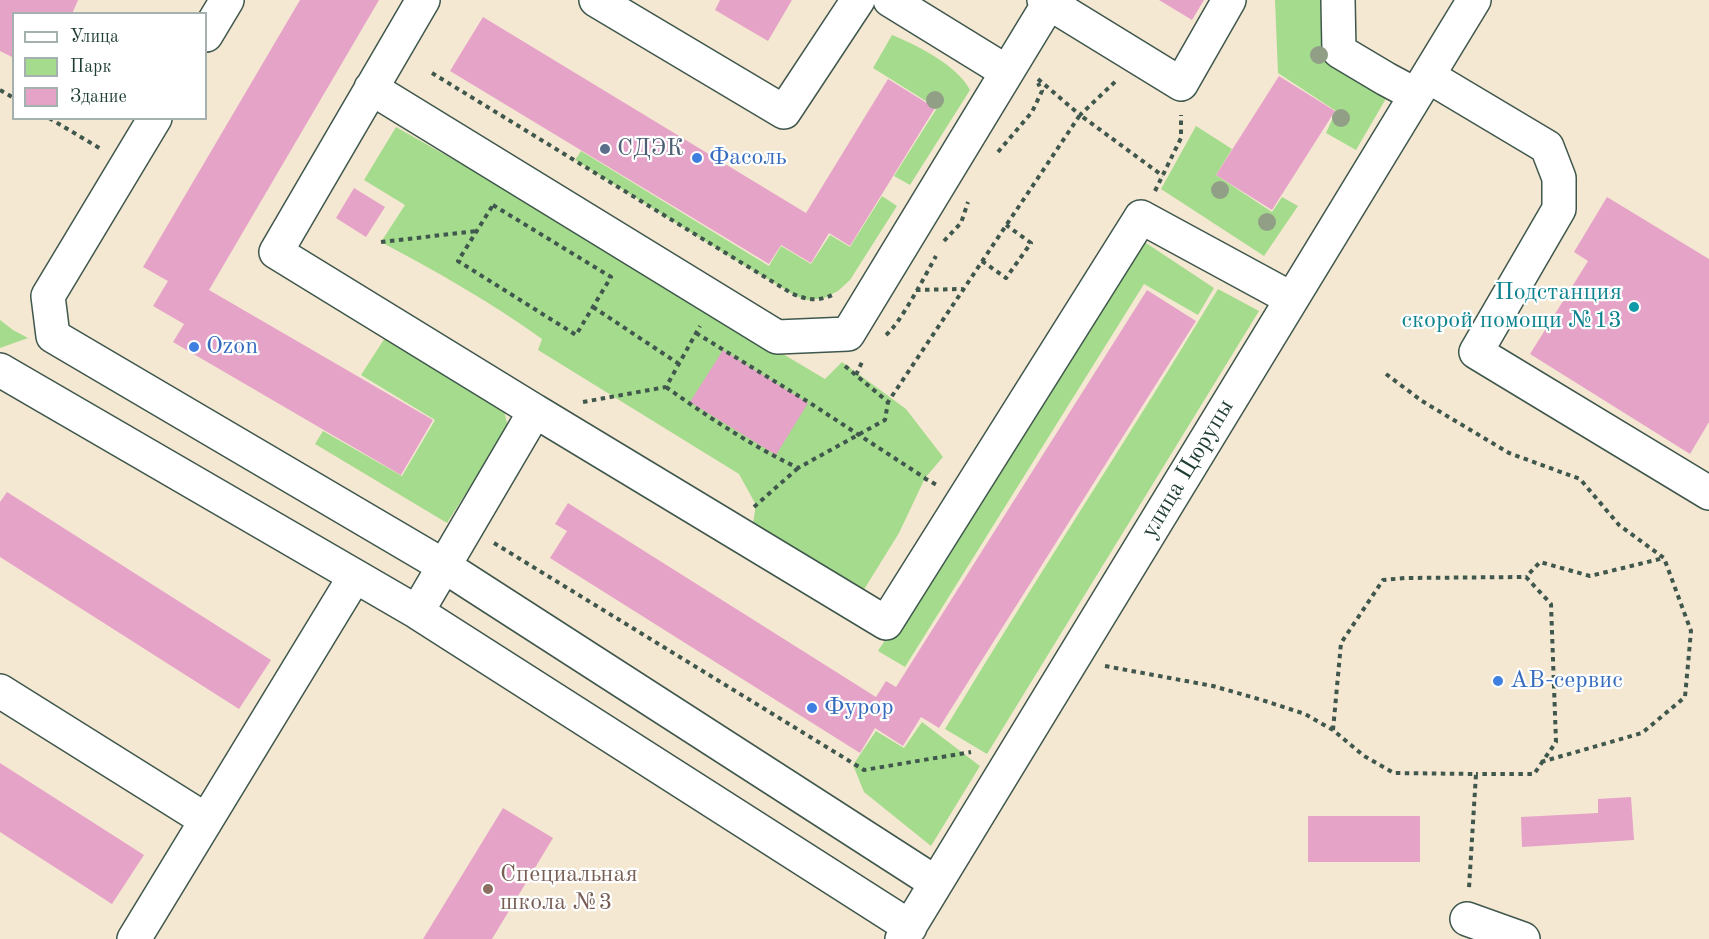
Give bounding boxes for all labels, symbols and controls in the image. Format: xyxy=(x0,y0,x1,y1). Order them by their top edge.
legend xyxy=(12,12,207,120)
text: Улица xyxy=(70,28,119,46)
text: Парк xyxy=(70,58,111,76)
text: Здание xyxy=(70,88,127,106)
place label: СДЭК xyxy=(617,135,684,163)
marker: СДЭК xyxy=(598,142,612,156)
place label: Фасоль xyxy=(709,144,787,172)
marker: Фасоль xyxy=(690,151,704,165)
place label: Подстанция скорой помощи №13 xyxy=(1401,279,1622,335)
marker: Подстанция скорой помощи №13 xyxy=(1627,300,1641,314)
place label: Ozon xyxy=(206,333,258,361)
marker: Ozon xyxy=(187,340,201,354)
street label: улица Цюрупы xyxy=(1135,394,1241,544)
place label: АВ-сервис xyxy=(1510,667,1623,695)
marker: АВ-сервис xyxy=(1491,674,1505,688)
place label: Фурор xyxy=(824,694,894,722)
marker: Фурор xyxy=(805,701,819,715)
place label: Специальная школа №3 xyxy=(500,861,638,917)
marker: Специальная школа №3 xyxy=(481,882,495,896)

